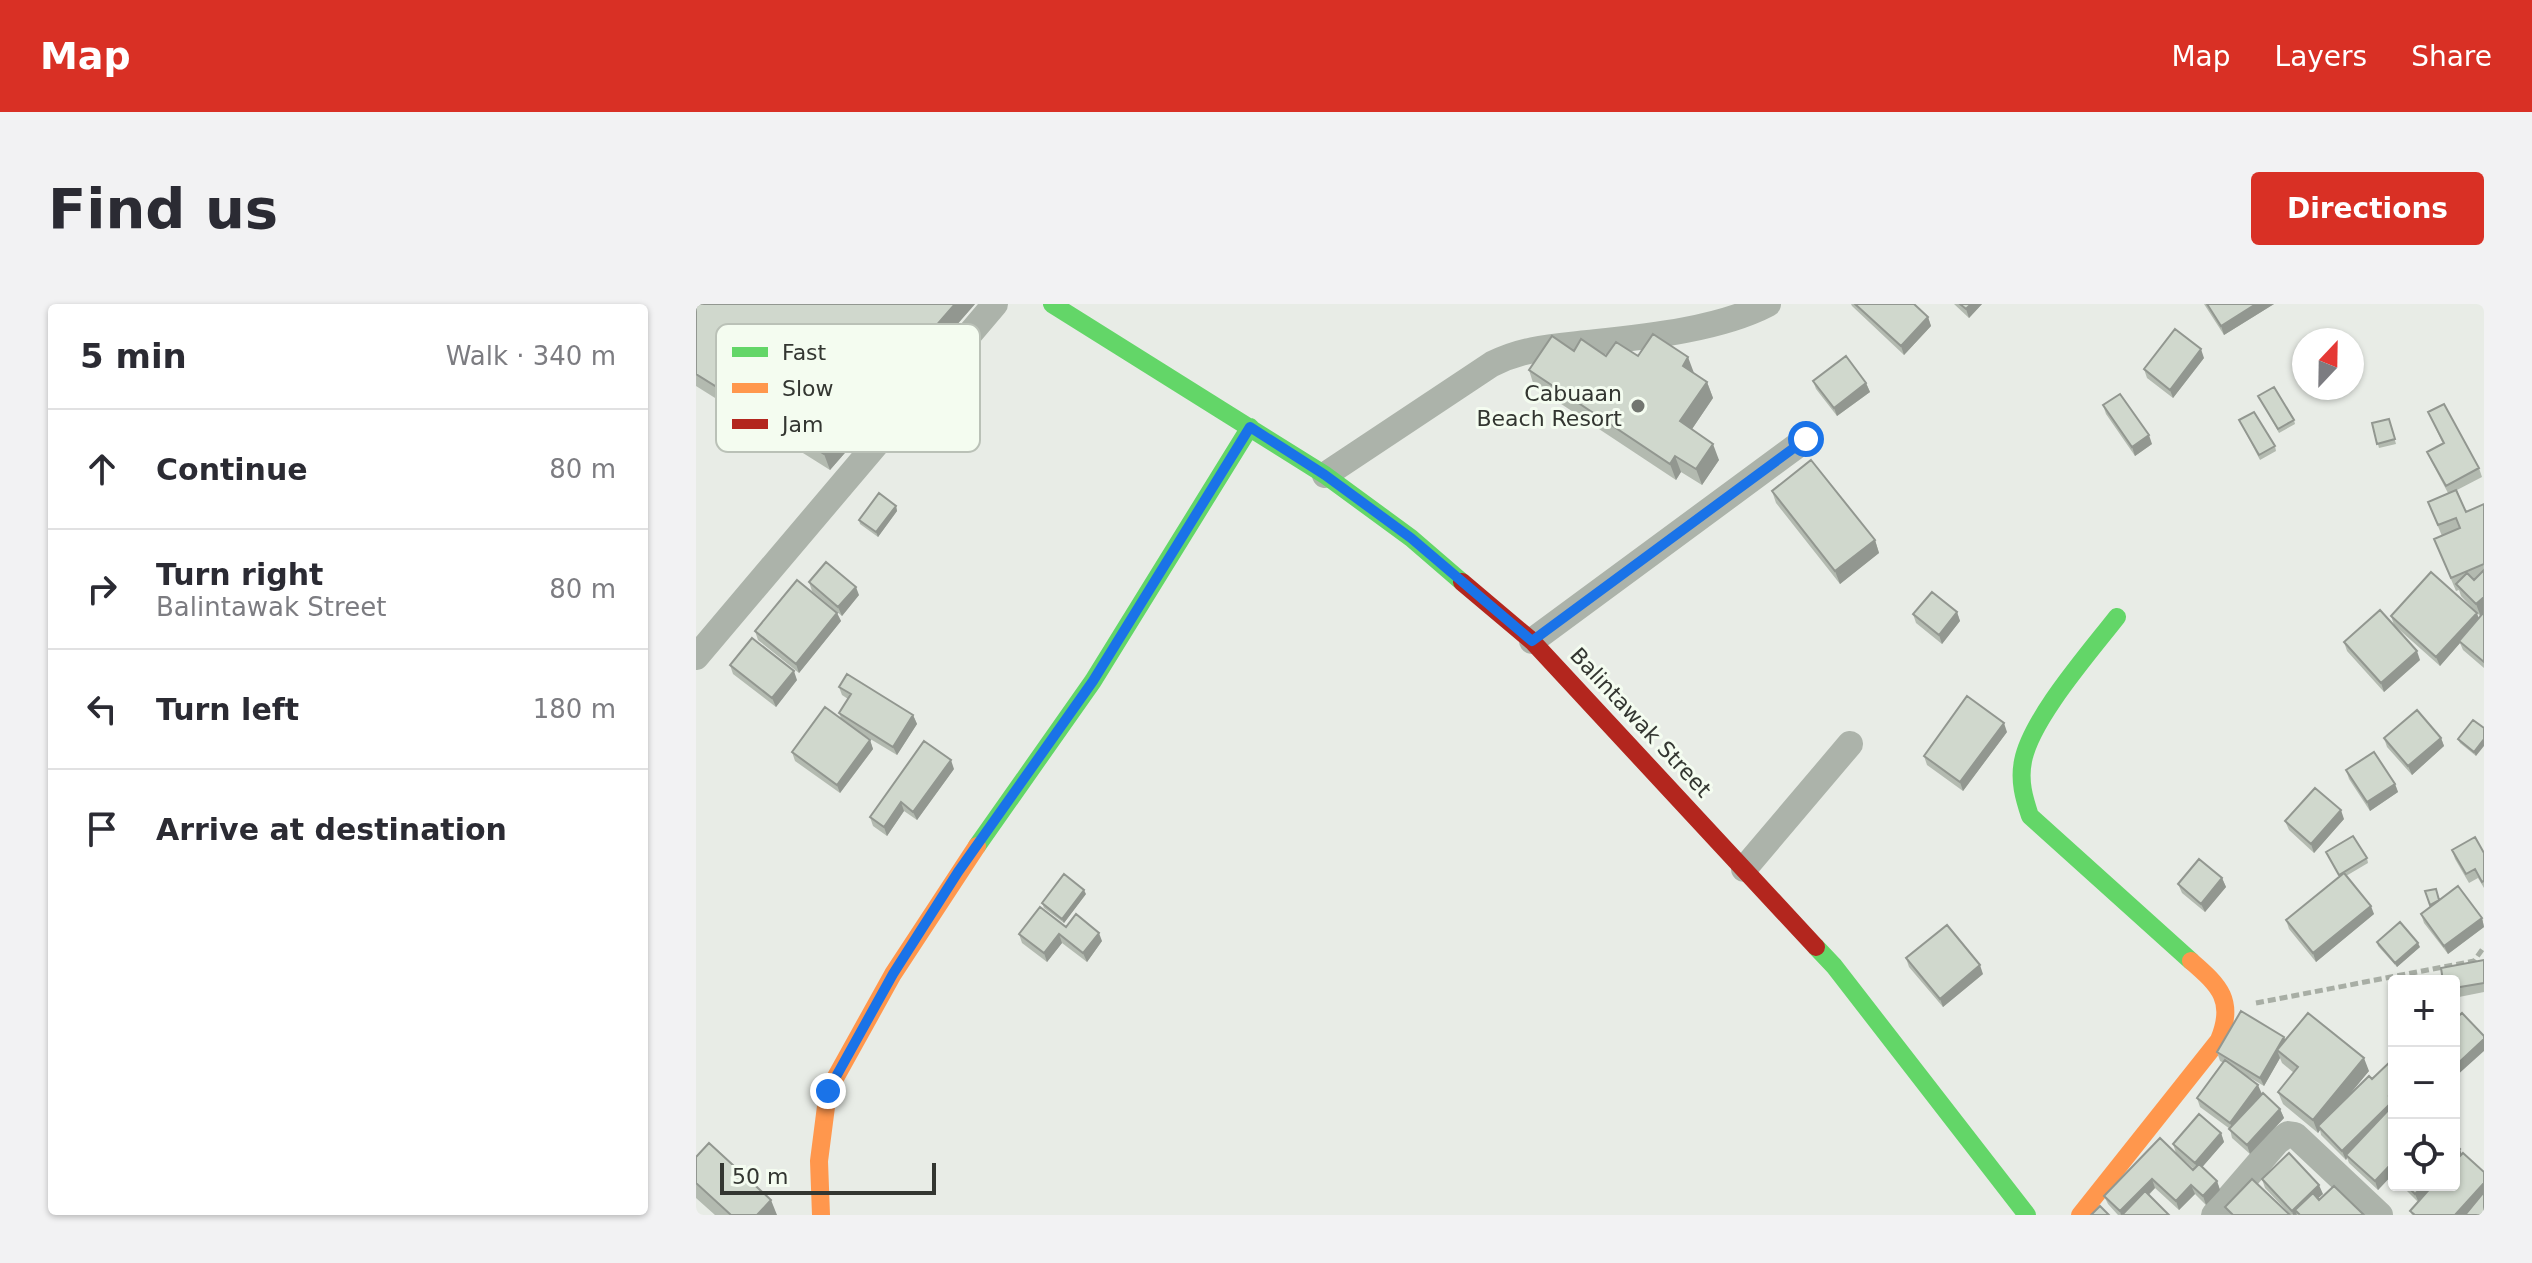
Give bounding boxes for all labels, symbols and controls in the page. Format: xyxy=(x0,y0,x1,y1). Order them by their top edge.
text: Map xyxy=(40,34,131,78)
text: Map xyxy=(2171,40,2231,73)
text: Layers xyxy=(2275,40,2367,73)
text: Share xyxy=(2411,40,2492,73)
button: Directions xyxy=(2251,172,2484,245)
text: Find us xyxy=(48,176,278,241)
legend xyxy=(716,324,980,452)
north arrow xyxy=(2292,328,2364,400)
text: 5 min xyxy=(80,336,187,376)
text: Fast xyxy=(782,340,827,365)
text: Walk · 340 m xyxy=(446,341,616,371)
text: Slow xyxy=(782,376,834,401)
place label: Cabuaan Beach Resort xyxy=(1476,381,1622,431)
marker: Cabuaan Beach Resort xyxy=(1629,397,1647,415)
text: Jam xyxy=(780,412,823,437)
route start xyxy=(1788,421,1824,457)
icon: ahead xyxy=(80,447,124,491)
text: Continue xyxy=(156,452,308,487)
text: 80 m xyxy=(549,454,616,484)
text: Turn right xyxy=(156,557,323,592)
icon: right xyxy=(80,567,124,611)
text: 80 m xyxy=(549,574,616,604)
text: Balintawak Street xyxy=(156,592,386,622)
street label: Balintawak Street xyxy=(1565,643,1716,802)
icon: left xyxy=(80,687,124,731)
text: Turn left xyxy=(156,692,299,727)
text: 180 m xyxy=(533,694,616,724)
icon: arrive xyxy=(80,807,124,851)
text: Arrive at destination xyxy=(156,812,507,847)
map controls xyxy=(2388,975,2460,1191)
button: + xyxy=(2388,975,2460,1047)
button: − xyxy=(2388,1047,2460,1119)
route end xyxy=(810,1073,846,1109)
button: locate xyxy=(2388,1119,2460,1191)
scale bar xyxy=(720,1159,936,1195)
text: 50 m xyxy=(732,1164,788,1189)

